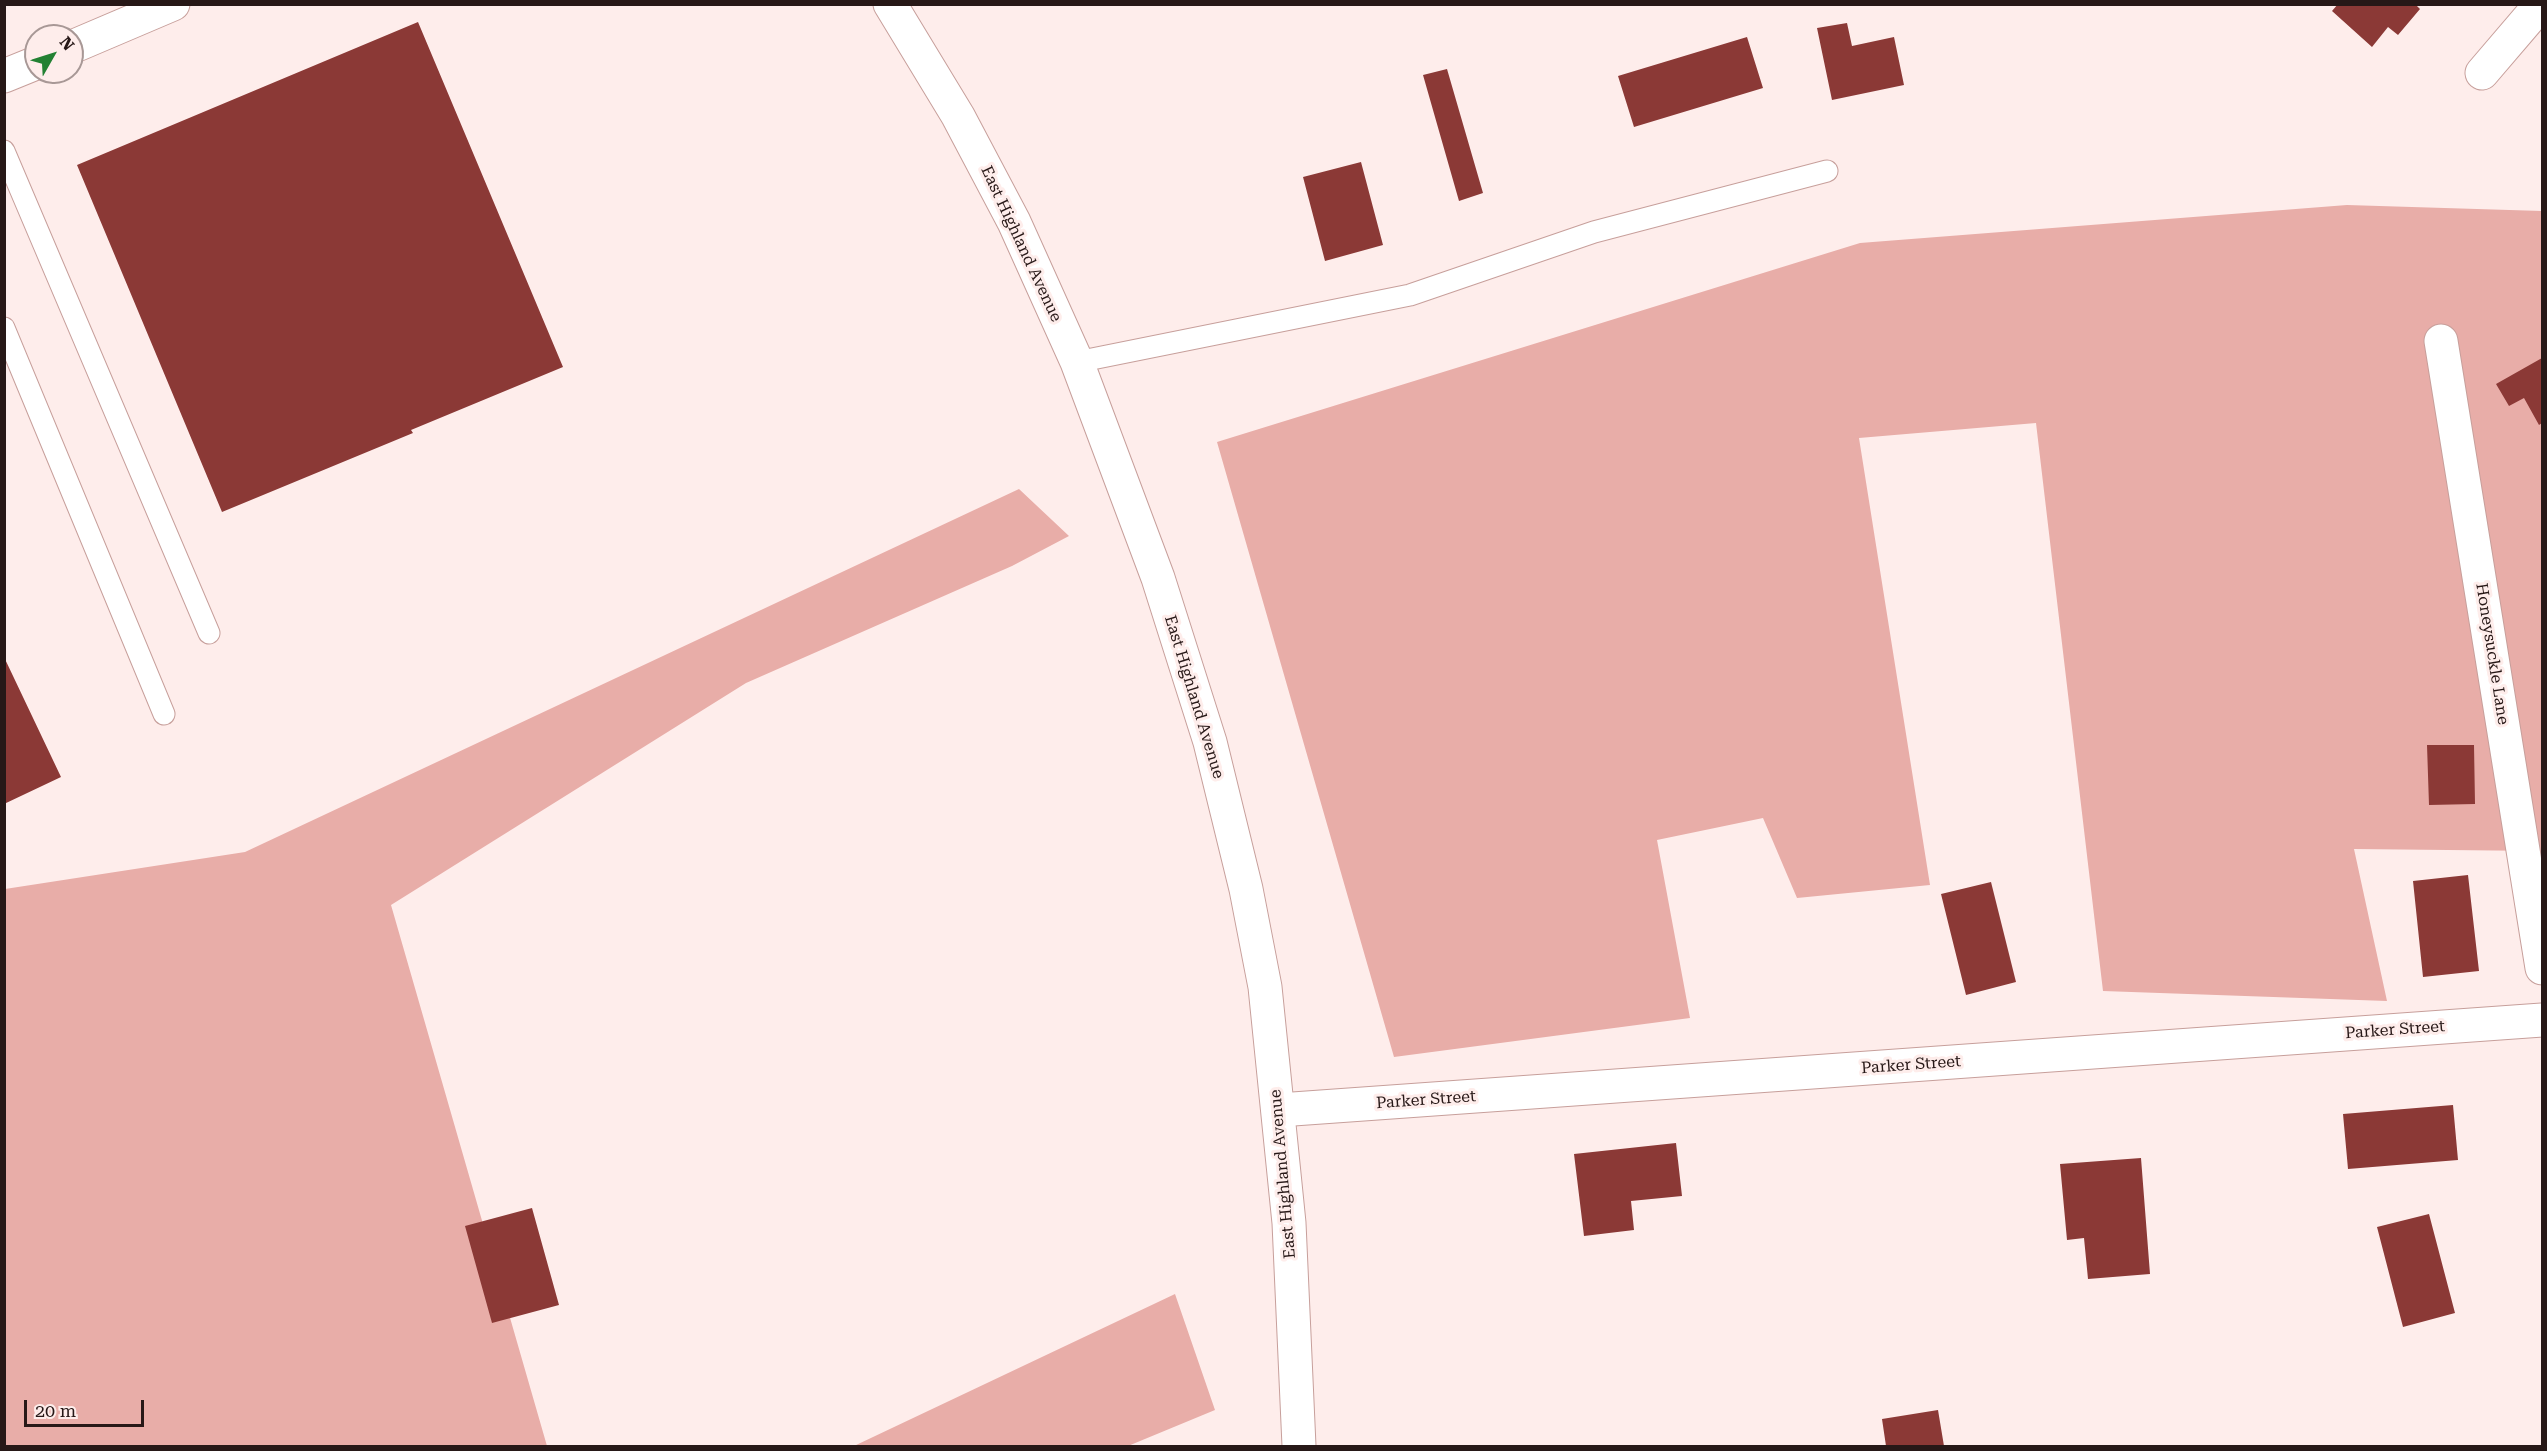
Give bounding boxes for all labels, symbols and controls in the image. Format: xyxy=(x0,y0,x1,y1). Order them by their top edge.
north arrow xyxy=(24,24,84,84)
text: N xyxy=(56,33,78,54)
street label: East Highland Avenue xyxy=(976,163,1066,325)
street label: Honeysuckle Lane xyxy=(2471,582,2513,726)
street label: East Highland Avenue xyxy=(1160,613,1228,781)
street label: Parker Street xyxy=(2344,1017,2446,1043)
street label: Parker Street xyxy=(1860,1052,1962,1078)
street label: Parker Street xyxy=(1375,1087,1477,1113)
street label: East Highland Avenue xyxy=(1266,1089,1300,1259)
scale bar xyxy=(27,1388,147,1426)
text: 20 m xyxy=(35,1400,76,1421)

